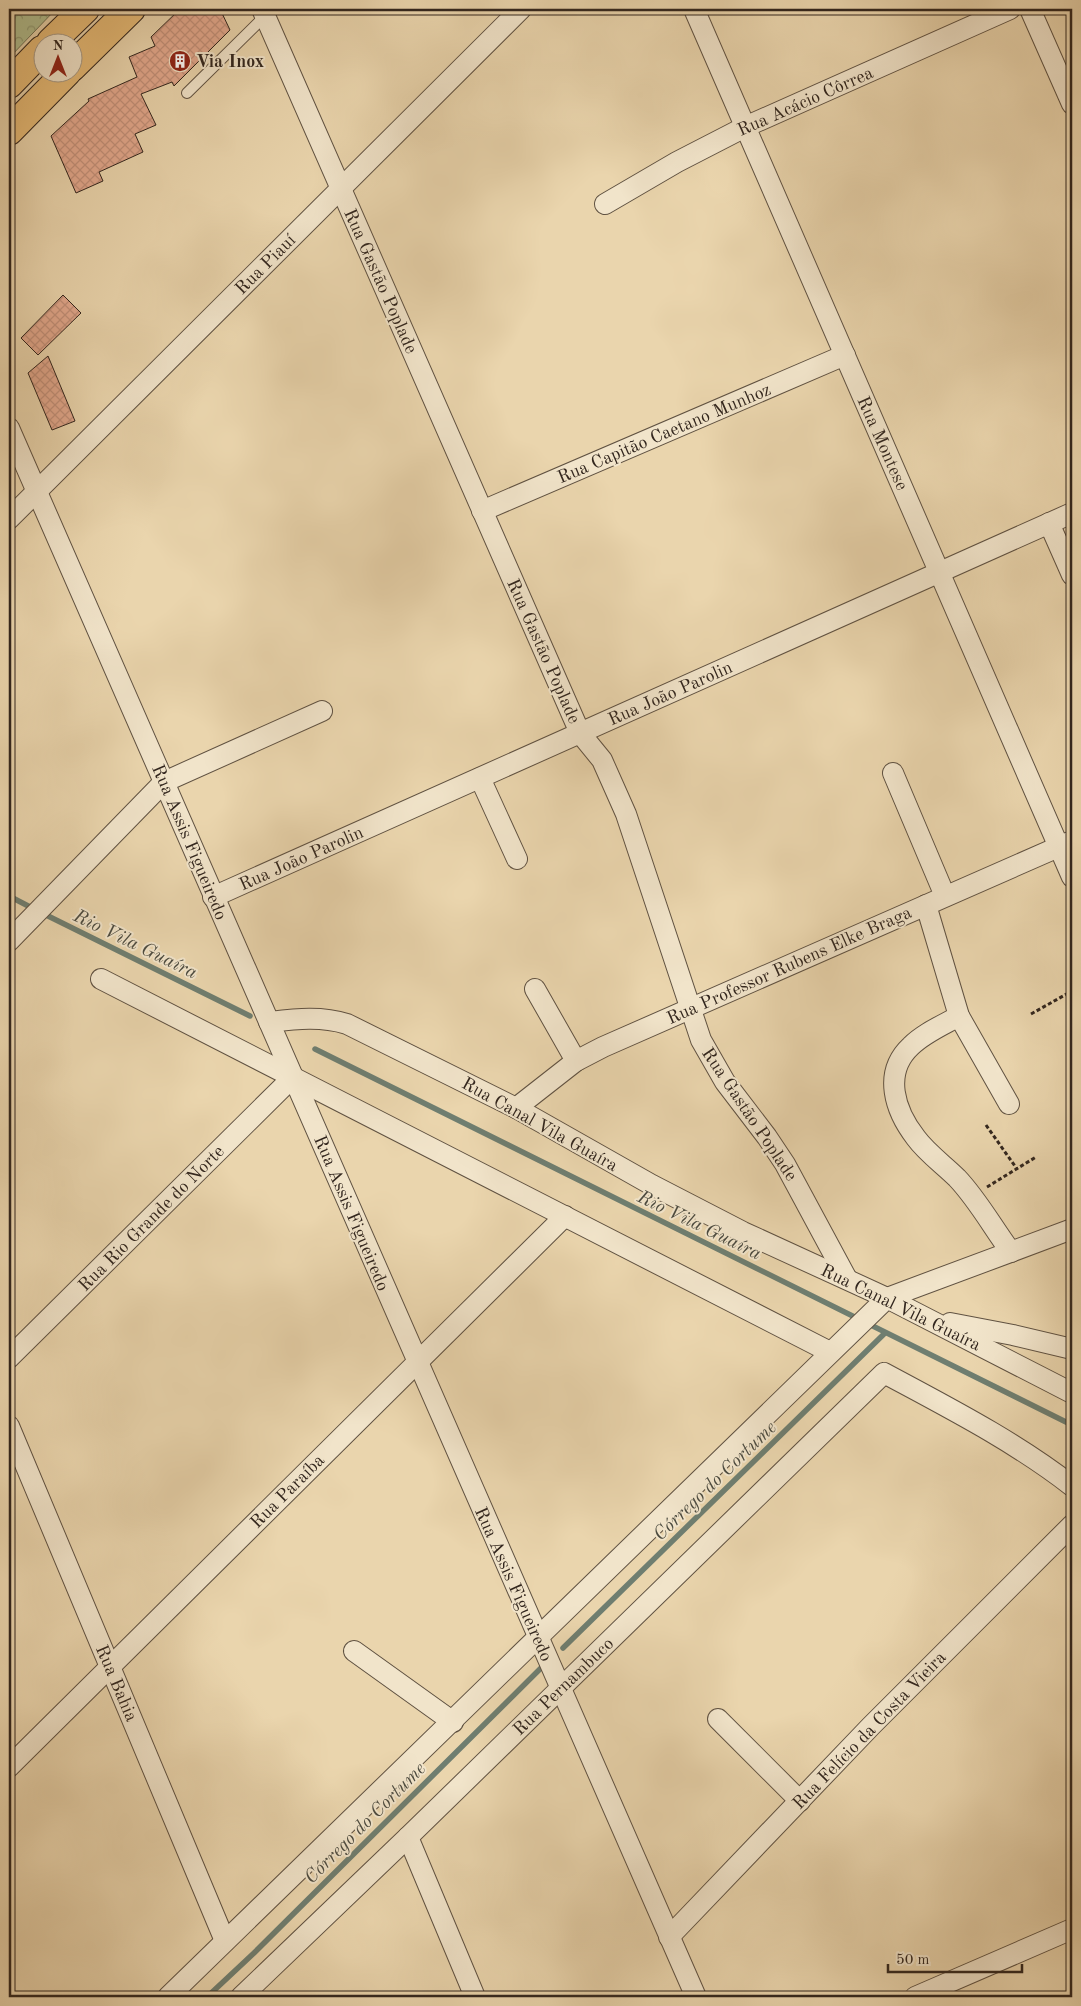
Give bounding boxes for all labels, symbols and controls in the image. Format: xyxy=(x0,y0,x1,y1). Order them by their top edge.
north arrow xyxy=(32,32,82,82)
text: N xyxy=(53,39,64,53)
building icon: Via Inox xyxy=(168,49,192,73)
place label: Via Inox xyxy=(196,53,264,71)
street label: Rua Acácio Côrrea xyxy=(735,64,876,140)
street label: Rua Gastão Poplade xyxy=(340,206,420,356)
street label: Rua Piauí xyxy=(232,231,299,298)
street label: Rua Capitão Caetano Munhoz xyxy=(555,381,774,487)
street label: Rua Montese xyxy=(853,394,911,493)
street label: Rua Gastão Poplade xyxy=(503,576,583,726)
street label: Rua João Parolin xyxy=(606,658,736,729)
street label: Rua Assis Figueiredo xyxy=(148,762,230,923)
street label: Rua João Parolin xyxy=(237,823,367,894)
street label: Rua Professor Rubens Elke Braga xyxy=(664,904,915,1028)
water label: Rio Vila Guaíra xyxy=(69,907,200,983)
street label: Rua Gastão Poplade xyxy=(698,1045,800,1184)
street label: Rua Canal Vila Guaíra xyxy=(459,1075,621,1175)
street label: Rua Assis Figueiredo xyxy=(310,1133,392,1294)
street label: Rua Rio Grande do Norte xyxy=(75,1142,228,1295)
water label: Rio Vila Guaíra xyxy=(633,1188,764,1264)
street label: Rua Canal Vila Guaíra xyxy=(818,1261,983,1354)
water label: Córrego do Cortume xyxy=(651,1418,781,1545)
street label: Rua Paraíba xyxy=(247,1451,328,1532)
street label: Rua Assis Figueiredo xyxy=(471,1504,555,1664)
street label: Rua Pernambuco xyxy=(510,1634,617,1739)
street label: Rua Bahia xyxy=(92,1642,140,1724)
street label: Rua Felício da Costa Vieira xyxy=(790,1648,950,1813)
water label: Córrego do Cortume xyxy=(302,1759,430,1888)
scale bar xyxy=(888,1941,1022,1973)
text: 50 m xyxy=(896,1953,930,1968)

